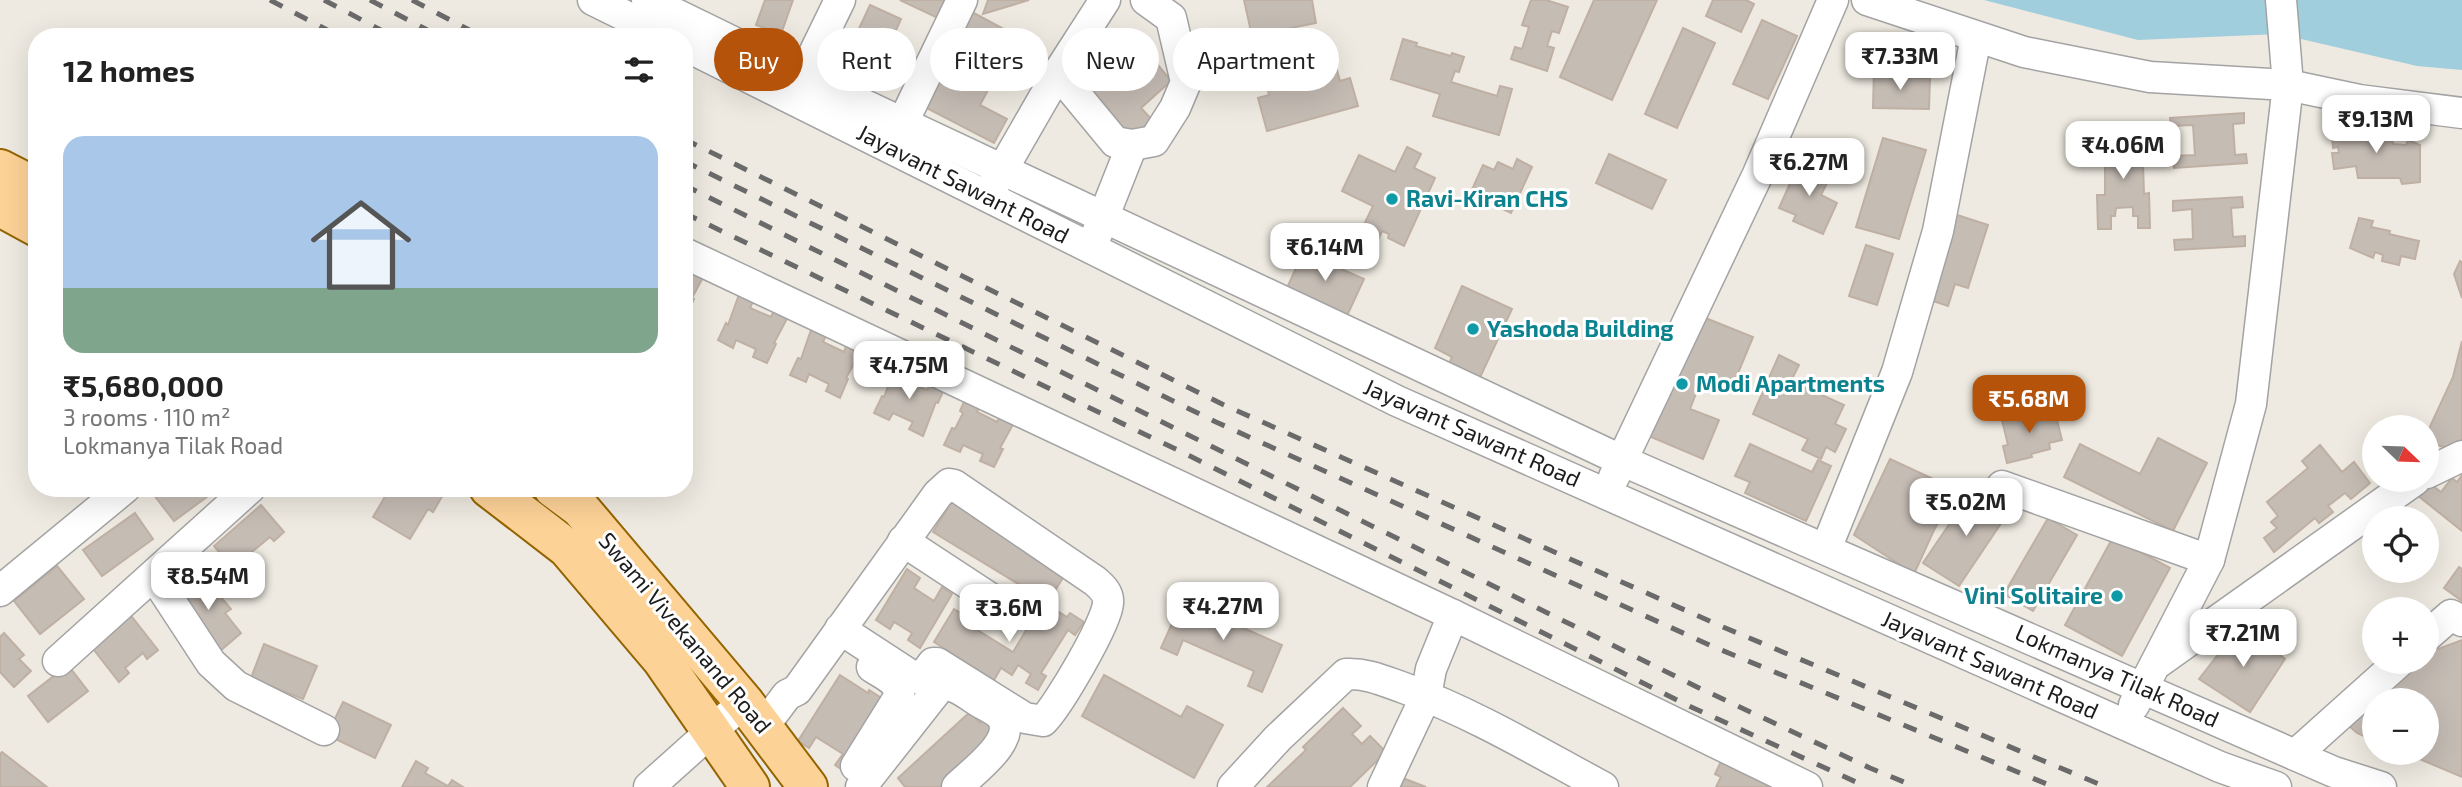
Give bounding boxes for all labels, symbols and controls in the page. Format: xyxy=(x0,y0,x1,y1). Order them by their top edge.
chip: Buy xyxy=(714,28,803,91)
chip: Rent xyxy=(817,28,916,91)
chip: Filters xyxy=(930,28,1048,91)
chip: New xyxy=(1062,28,1159,91)
chip: Apartment xyxy=(1173,28,1339,91)
pin: ₹7.33M xyxy=(1843,32,1957,92)
text: ₹7.33M xyxy=(1861,41,1939,69)
icon: filters xyxy=(620,51,658,89)
text: 12 homes xyxy=(63,52,195,88)
pin: ₹9.13M xyxy=(2319,96,2433,155)
text: ₹9.13M xyxy=(2338,104,2414,132)
street label: Jayavant Sawant Road xyxy=(853,117,1074,249)
pin: ₹4.06M xyxy=(2066,122,2180,181)
text: ₹4.06M xyxy=(2082,130,2164,158)
pin: ₹6.27M xyxy=(1752,138,1866,198)
text: ₹6.27M xyxy=(1769,147,1849,175)
icon: home xyxy=(298,182,424,308)
place label: Ravi-Kiran CHS xyxy=(1406,184,1568,212)
marker: Ravi-Kiran CHS xyxy=(1384,191,1400,207)
pin: ₹6.14M xyxy=(1268,224,1382,283)
text: ₹6.14M xyxy=(1286,232,1364,260)
place label: Yashoda Building xyxy=(1487,314,1674,342)
marker: Yashoda Building xyxy=(1465,321,1481,337)
pin: ₹4.75M xyxy=(852,342,966,401)
text: ₹4.75M xyxy=(870,350,949,378)
text: ₹5,680,000 xyxy=(63,367,224,403)
place label: Modi Apartments xyxy=(1696,369,1885,397)
street label: Jayavant Sawant Road xyxy=(1360,372,1585,493)
marker: Modi Apartments xyxy=(1674,376,1690,392)
pin: ₹5.68M xyxy=(1972,376,2086,435)
text: ₹5.68M xyxy=(1989,384,2069,412)
text: 3 rooms · 110 m² xyxy=(63,403,230,431)
north arrow xyxy=(2362,415,2440,492)
map controls xyxy=(2362,415,2439,765)
text: Lokmanya Tilak Road xyxy=(63,431,283,459)
pin: ₹5.02M xyxy=(1909,478,2023,538)
text: ₹5.02M xyxy=(1926,487,2006,515)
button: locate xyxy=(2362,506,2439,583)
street label: Swami Vivekanand Road xyxy=(593,526,778,739)
pin: ₹8.54M xyxy=(151,552,265,612)
text: ₹8.54M xyxy=(167,561,249,589)
place label: Vini Solitaire xyxy=(1964,581,2103,609)
pin: ₹4.27M xyxy=(1166,582,1280,642)
pin: ₹3.6M xyxy=(960,584,1058,644)
marker: Vini Solitaire xyxy=(2109,588,2125,604)
text: ₹4.27M xyxy=(1183,591,1263,619)
text: ₹3.6M xyxy=(976,593,1042,621)
button: + xyxy=(2362,597,2439,674)
street label: Jayavant Sawant Road xyxy=(1878,604,2103,725)
pin: ₹7.21M xyxy=(2186,610,2300,669)
street label: Lokmanya Tilak Road xyxy=(2011,618,2224,733)
text: ₹7.21M xyxy=(2206,618,2280,646)
button: − xyxy=(2362,688,2439,765)

